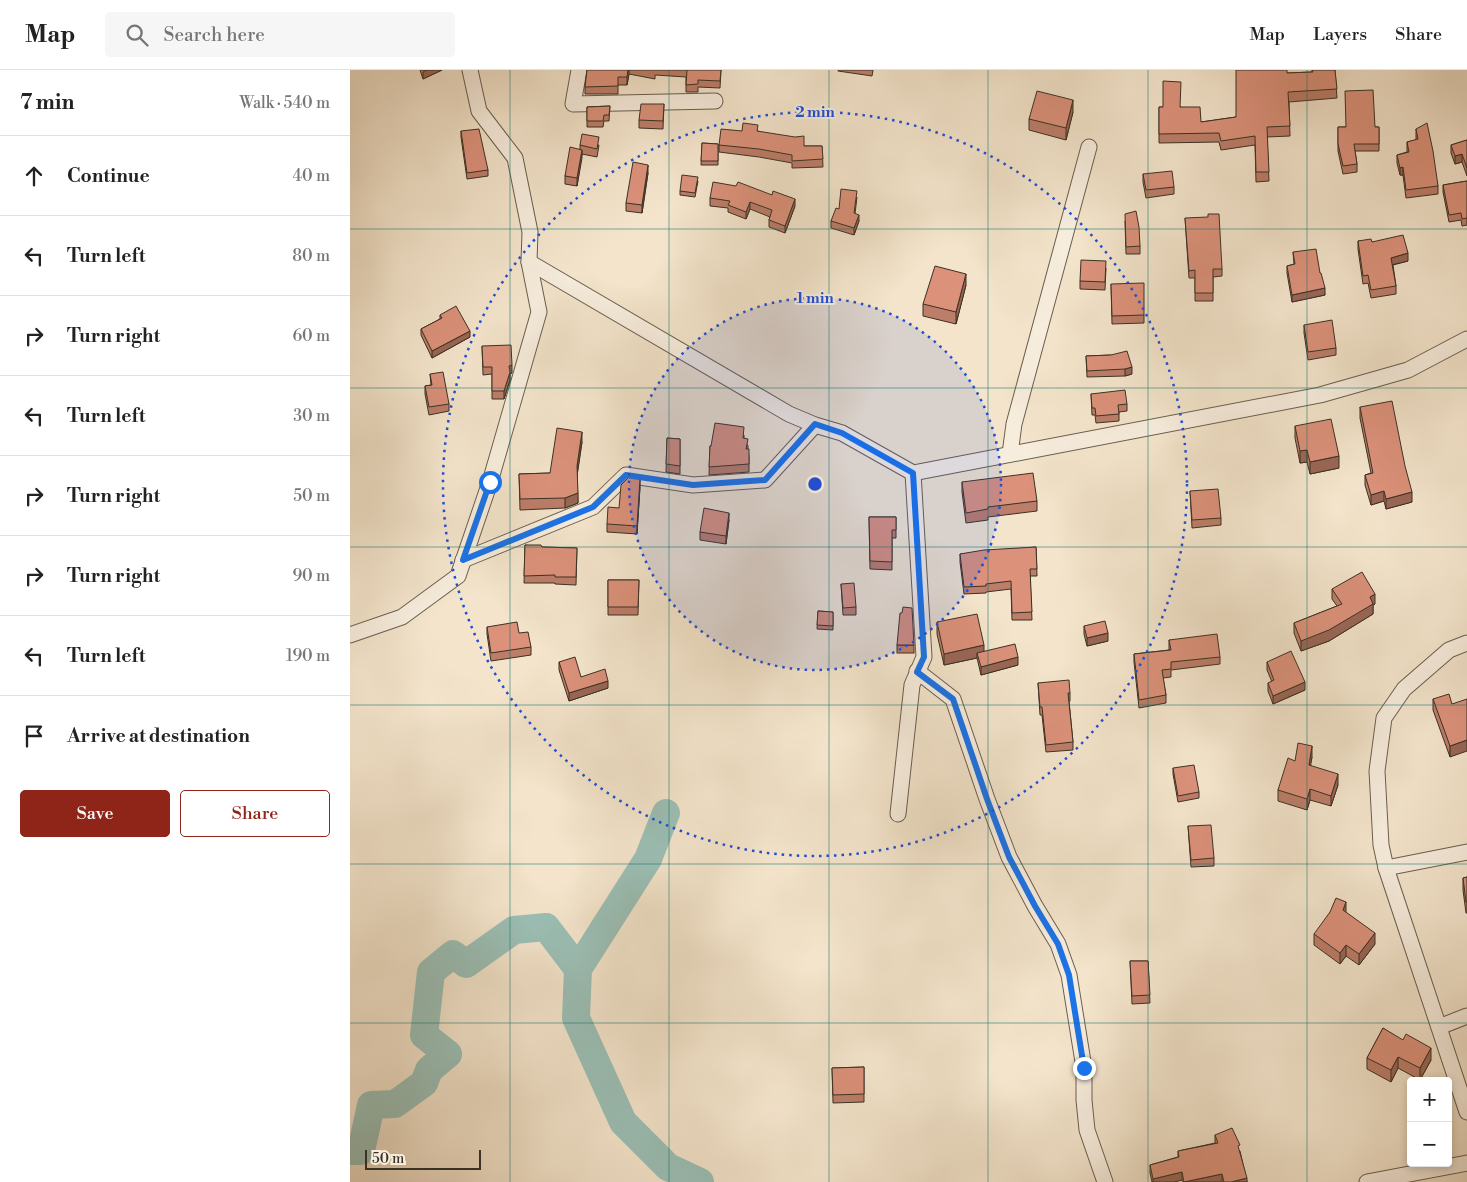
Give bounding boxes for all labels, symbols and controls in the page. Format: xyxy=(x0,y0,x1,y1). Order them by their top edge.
search box xyxy=(105,12,455,57)
text: Map xyxy=(25,20,75,50)
icon: search xyxy=(123,21,151,49)
text: Search here xyxy=(163,23,265,47)
text: Map xyxy=(1250,23,1285,46)
text: Layers xyxy=(1313,23,1367,46)
text: Share xyxy=(1395,23,1442,46)
text: 7 min xyxy=(20,90,74,116)
text: Walk · 540 m xyxy=(240,93,330,113)
text: 2 min xyxy=(795,103,835,122)
icon: ahead xyxy=(20,162,48,190)
text: Continue xyxy=(67,164,150,188)
text: 40 m xyxy=(293,166,330,186)
icon: left xyxy=(20,242,48,270)
text: Turn left xyxy=(67,244,146,268)
text: 80 m xyxy=(292,246,330,266)
text: 1 min xyxy=(796,289,834,308)
icon: right xyxy=(20,322,48,350)
text: Turn right xyxy=(67,324,160,348)
text: 60 m xyxy=(292,326,330,346)
icon: left xyxy=(20,402,48,430)
text: Turn left xyxy=(67,404,146,428)
text: 30 m xyxy=(293,406,330,426)
route start xyxy=(479,471,502,494)
centre of rings xyxy=(806,475,824,493)
icon: right xyxy=(20,482,48,510)
text: Turn right xyxy=(67,484,160,508)
text: 50 m xyxy=(293,486,330,506)
icon: right xyxy=(20,562,48,590)
text: Turn right xyxy=(67,564,160,588)
text: 90 m xyxy=(292,566,330,586)
icon: left xyxy=(20,642,48,670)
text: Turn left xyxy=(67,644,146,668)
text: 190 m xyxy=(286,646,330,666)
icon: arrive xyxy=(20,722,48,750)
text: Arrive at destination xyxy=(67,724,250,748)
button: Save xyxy=(20,790,170,837)
button: Share xyxy=(180,790,330,837)
route end xyxy=(1073,1057,1096,1080)
map controls xyxy=(1407,1077,1452,1167)
button: + xyxy=(1407,1077,1452,1122)
button: − xyxy=(1407,1122,1452,1167)
scale bar xyxy=(365,1147,481,1170)
text: 50 m xyxy=(372,1150,404,1168)

